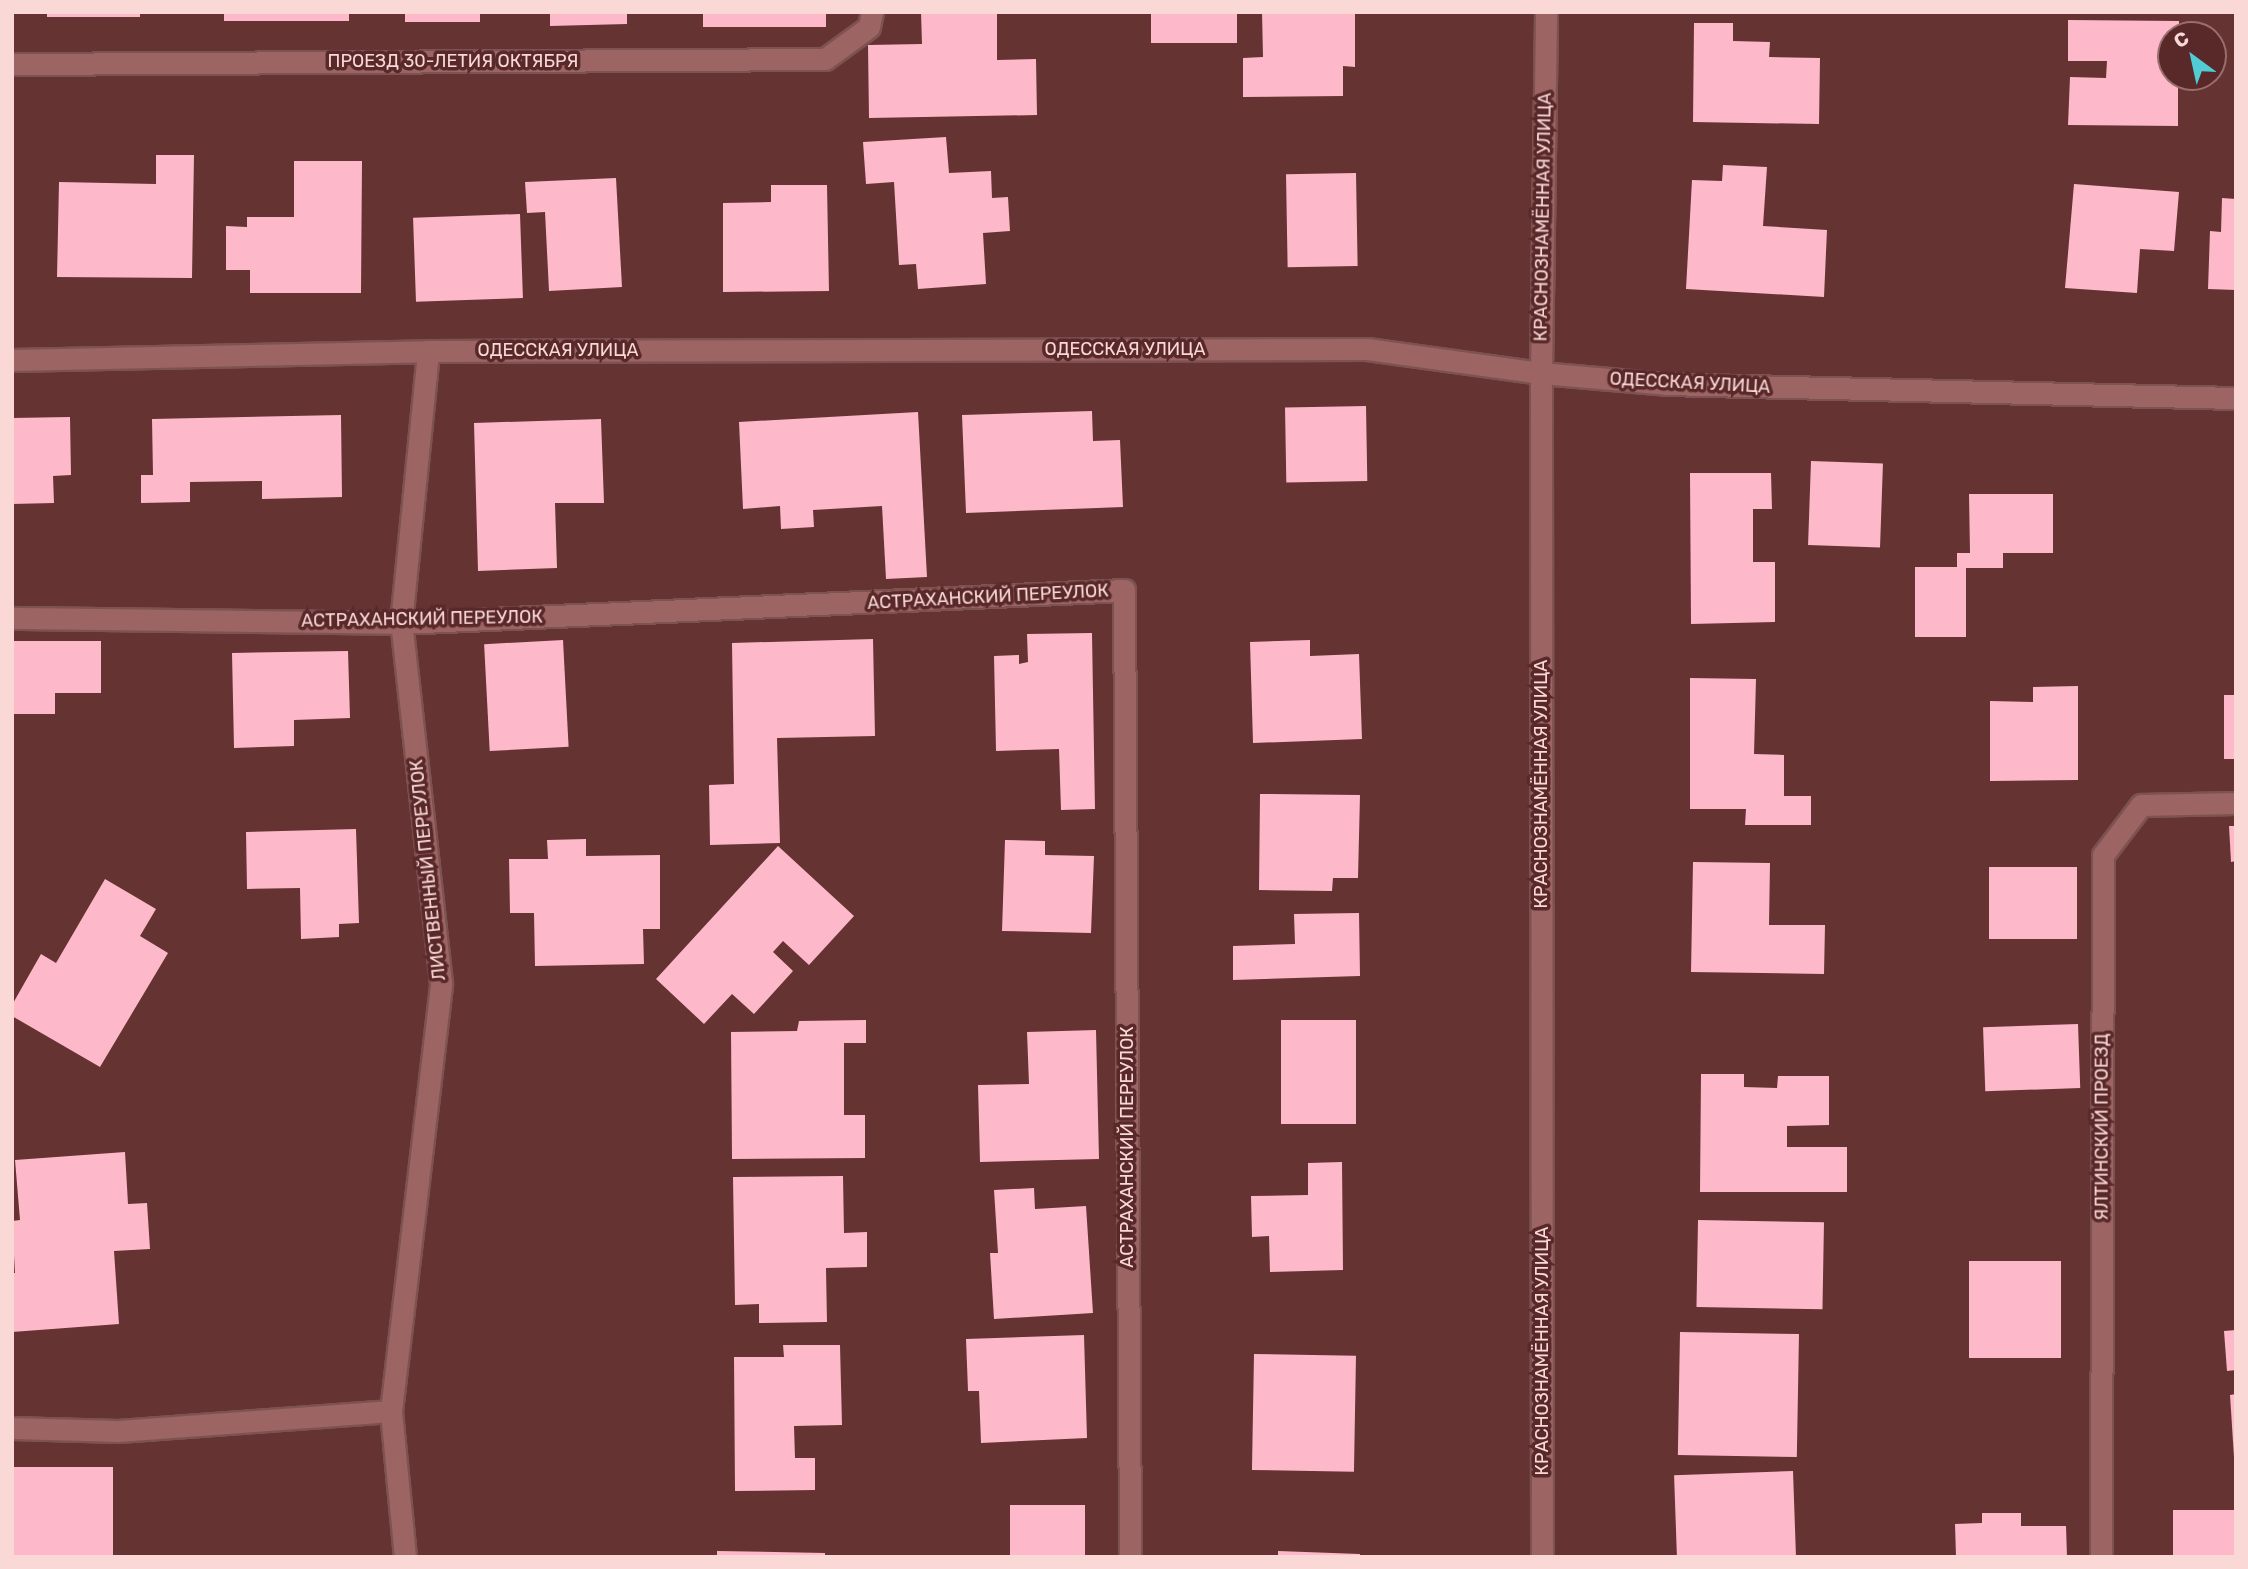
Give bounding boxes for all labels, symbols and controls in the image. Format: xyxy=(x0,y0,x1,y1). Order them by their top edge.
north arrow xyxy=(2157,21,2227,91)
text: С xyxy=(2170,26,2193,53)
street label: ПРОЕЗД 30-ЛЕТИЯ ОКТЯБРЯ xyxy=(328,50,578,72)
street label: КРАСНОЗНАМЁННАЯ УЛИЦА xyxy=(1530,92,1556,342)
street label: ОДЕССКАЯ УЛИЦА xyxy=(1045,338,1205,360)
street label: ОДЕССКАЯ УЛИЦА xyxy=(478,339,638,361)
street label: ОДЕССКАЯ УЛИЦА xyxy=(1609,368,1771,398)
street label: АСТРАХАНСКИЙ ПЕРЕУЛОК xyxy=(867,580,1109,614)
street label: АСТРАХАНСКИЙ ПЕРЕУЛОК xyxy=(301,606,543,632)
street label: КРАСНОЗНАМЁННАЯ УЛИЦА xyxy=(1530,660,1552,908)
street label: ЛИСТВЕННЫЙ ПЕРЕУЛОК xyxy=(406,758,450,982)
street label: АСТРАХАНСКИЙ ПЕРЕУЛОК xyxy=(1116,1026,1138,1268)
street label: ЯЛТИНСКИЙ ПРОЕЗД xyxy=(2091,1033,2113,1221)
street label: КРАСНОЗНАМЁННАЯ УЛИЦА xyxy=(1531,1227,1553,1475)

